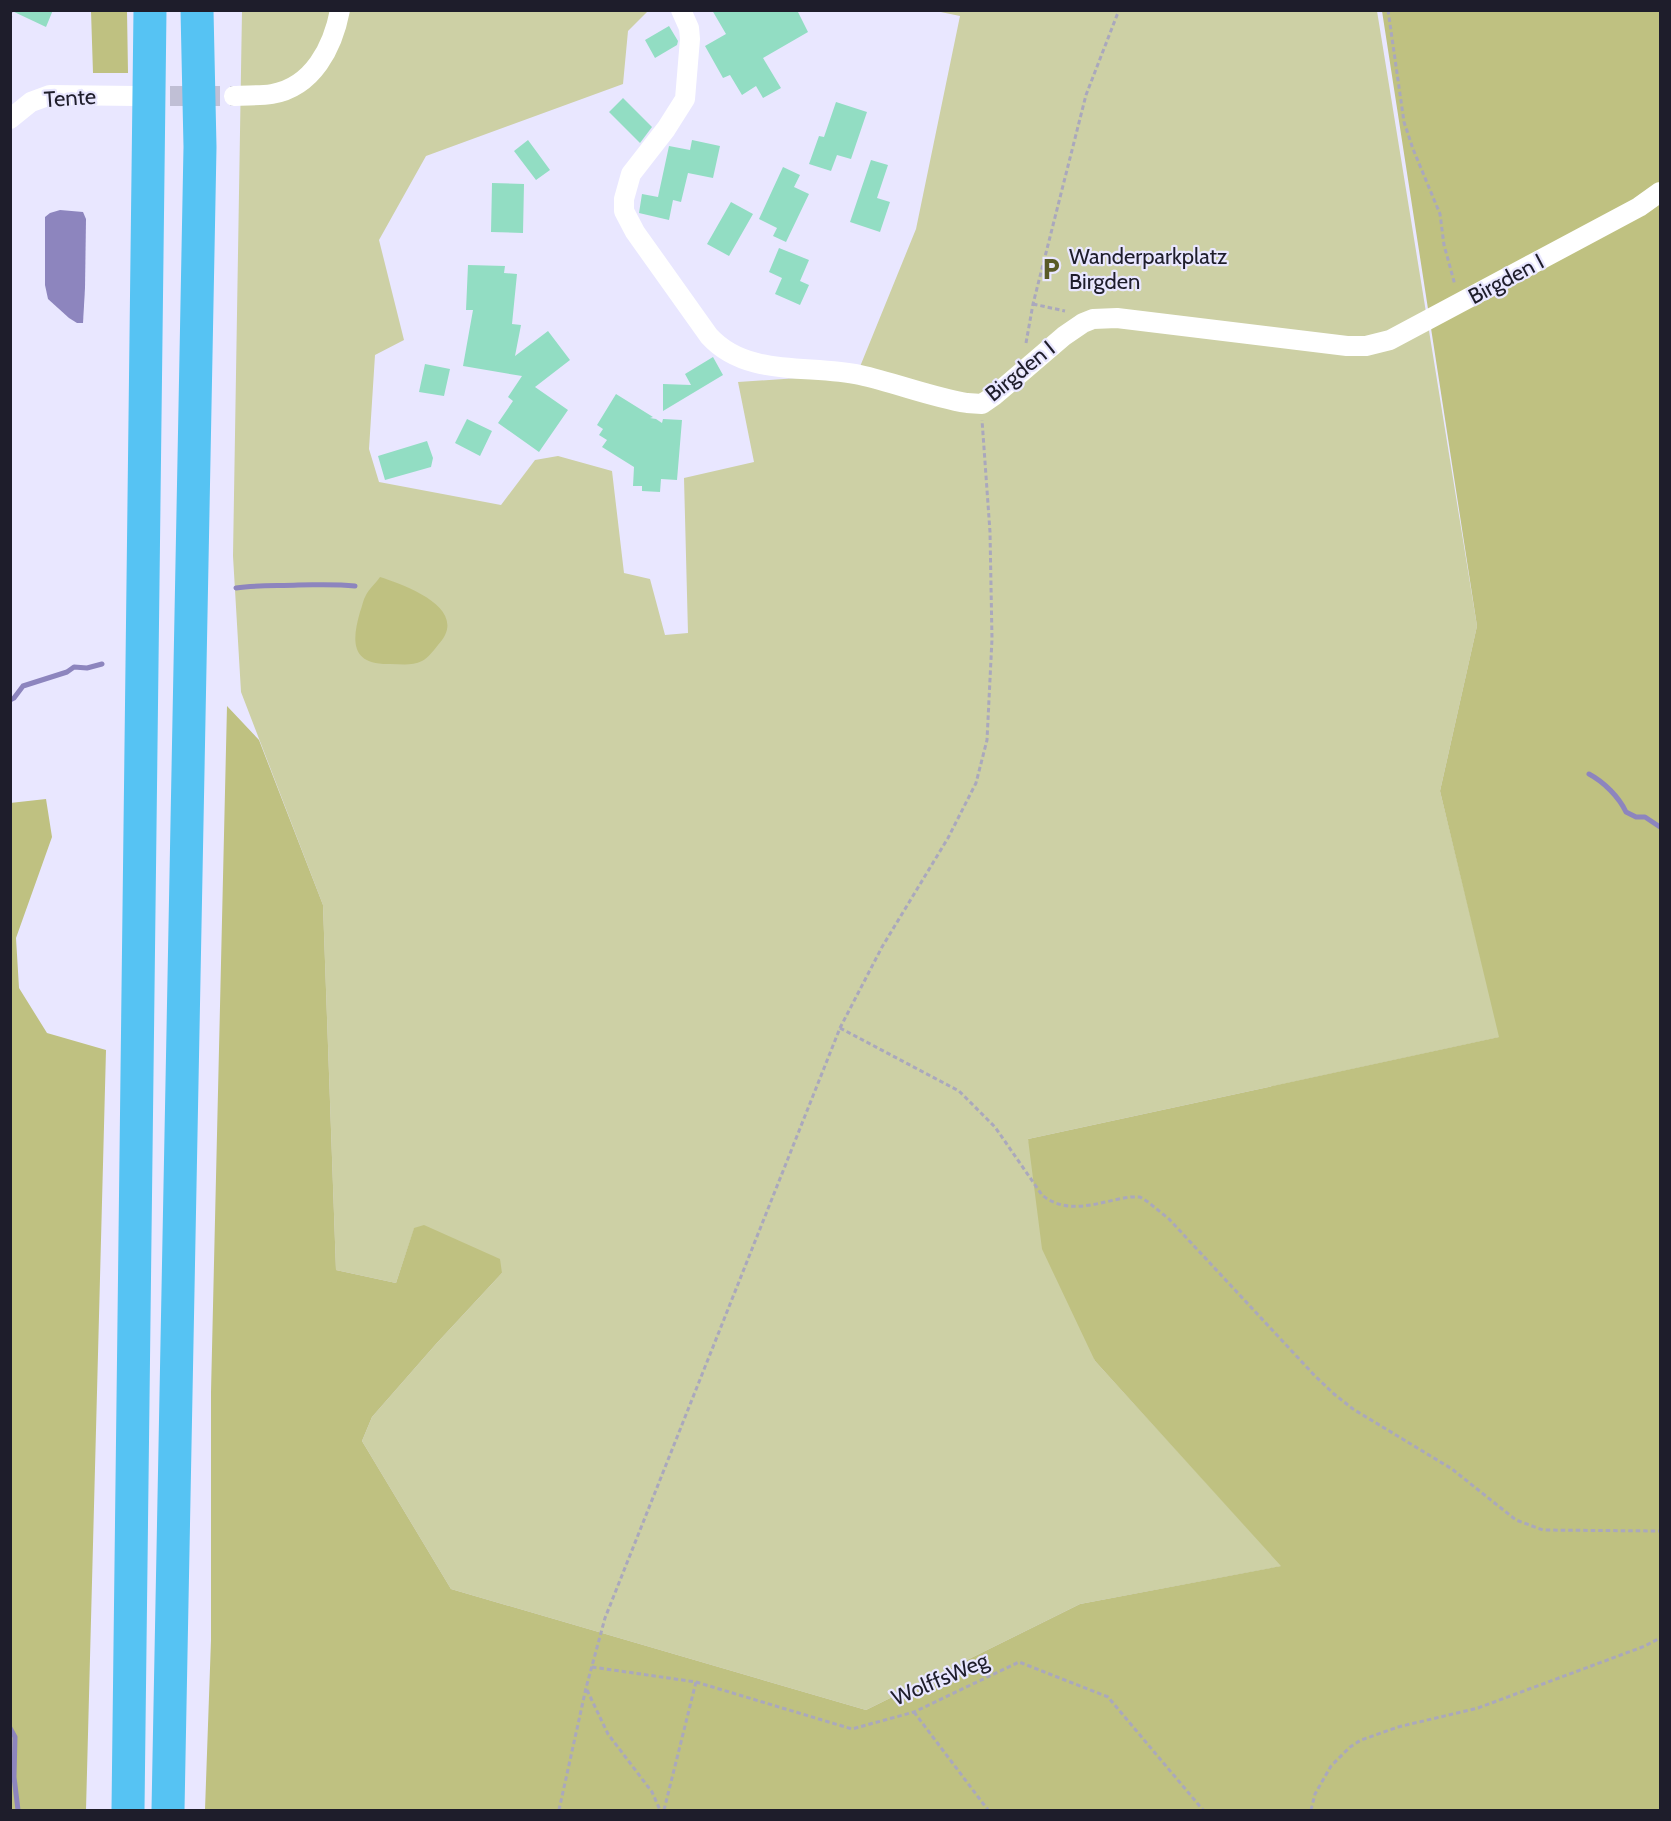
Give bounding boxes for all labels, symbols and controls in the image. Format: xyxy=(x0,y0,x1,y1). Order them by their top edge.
street label: Tente xyxy=(43,83,97,113)
place label: Wanderparkplatz Birgden xyxy=(1069,243,1227,295)
street label: Birgden I xyxy=(1464,248,1548,310)
parking icon: Wanderparkplatz Birgden xyxy=(1038,256,1064,282)
street label: Birgden I xyxy=(980,335,1060,407)
street label: WolffsWeg xyxy=(888,1646,993,1711)

